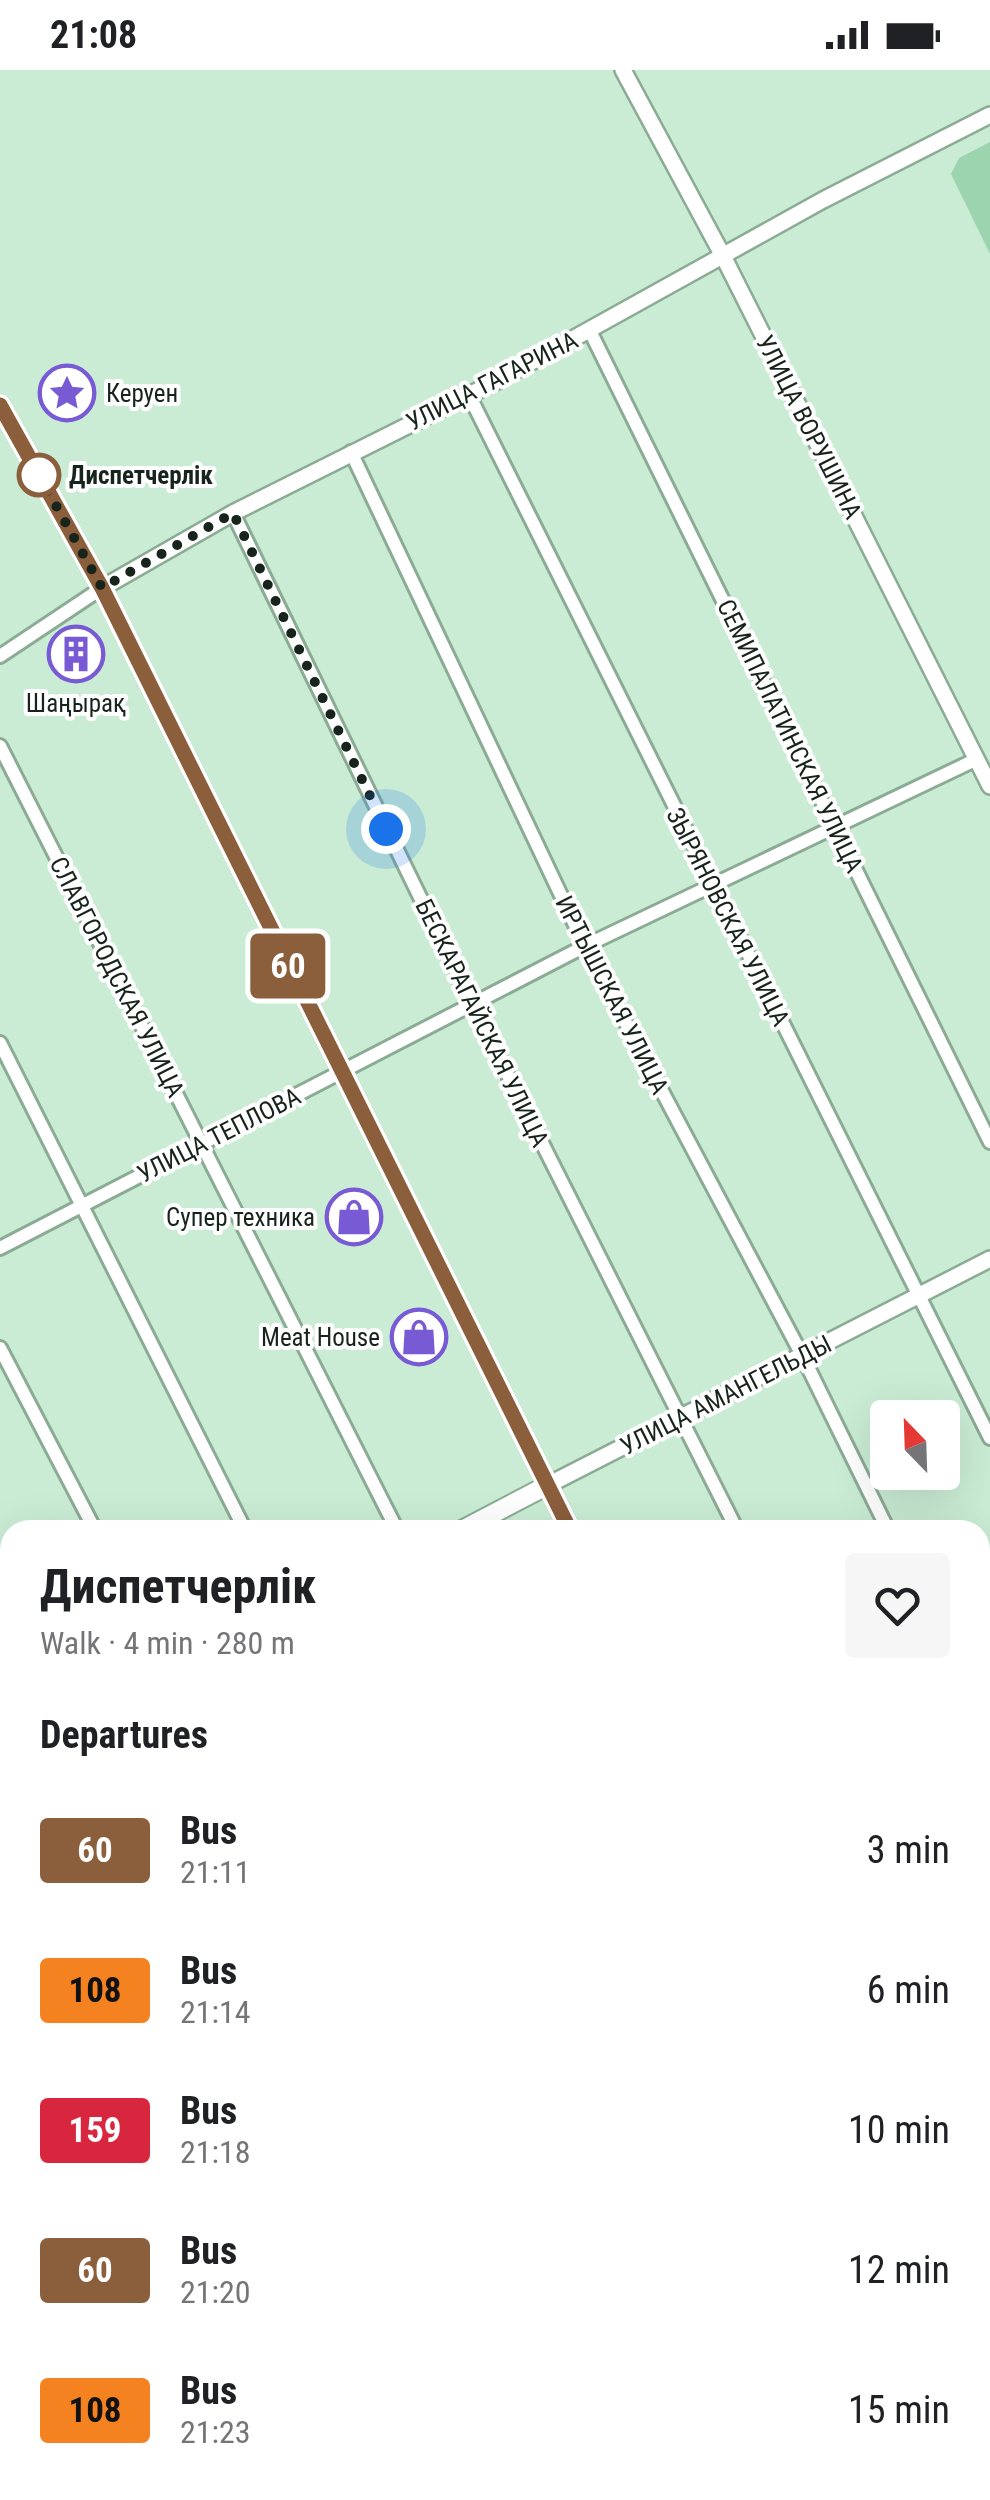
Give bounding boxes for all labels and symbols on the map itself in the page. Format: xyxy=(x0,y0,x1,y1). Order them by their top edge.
street label: УЛИЦА ГАГАРИНА xyxy=(402,325,582,437)
street label: УЛИЦА ВОРУШИНА xyxy=(750,330,868,524)
place icon: Керуен xyxy=(37,363,97,423)
place label: Керуен xyxy=(106,379,178,408)
marker: Диспетчерлік xyxy=(18,454,60,496)
place label: Диспетчерлік xyxy=(69,461,213,490)
street label: СЕМИПАЛАТИНСКАЯ УЛИЦА xyxy=(711,595,869,877)
building icon: Шаңырақ xyxy=(46,624,106,684)
place label: Шаңырақ xyxy=(26,689,126,718)
street label: ЗЫРЯНОВСКАЯ УЛИЦА xyxy=(660,803,796,1031)
your location xyxy=(361,804,411,854)
street label: СЛАВГОРОДСКАЯ УЛИЦА xyxy=(44,852,190,1102)
street label: ИРТЫШСКАЯ УЛИЦА xyxy=(549,891,675,1099)
street label: БЕСКАРАГАЙСКАЯ УЛИЦА xyxy=(409,894,555,1152)
line badge: 60 xyxy=(243,934,333,998)
street label: УЛИЦА ТЕПЛОВА xyxy=(133,1081,305,1189)
shop icon: Супер техника xyxy=(324,1187,384,1247)
place label: Супер техника xyxy=(166,1203,315,1232)
shop icon: Meat House xyxy=(389,1307,449,1367)
place label: Meat House xyxy=(261,1323,380,1352)
street label: УЛИЦА АМАНГЕЛЬДЫ xyxy=(616,1329,836,1461)
north arrow xyxy=(870,1400,960,1490)

